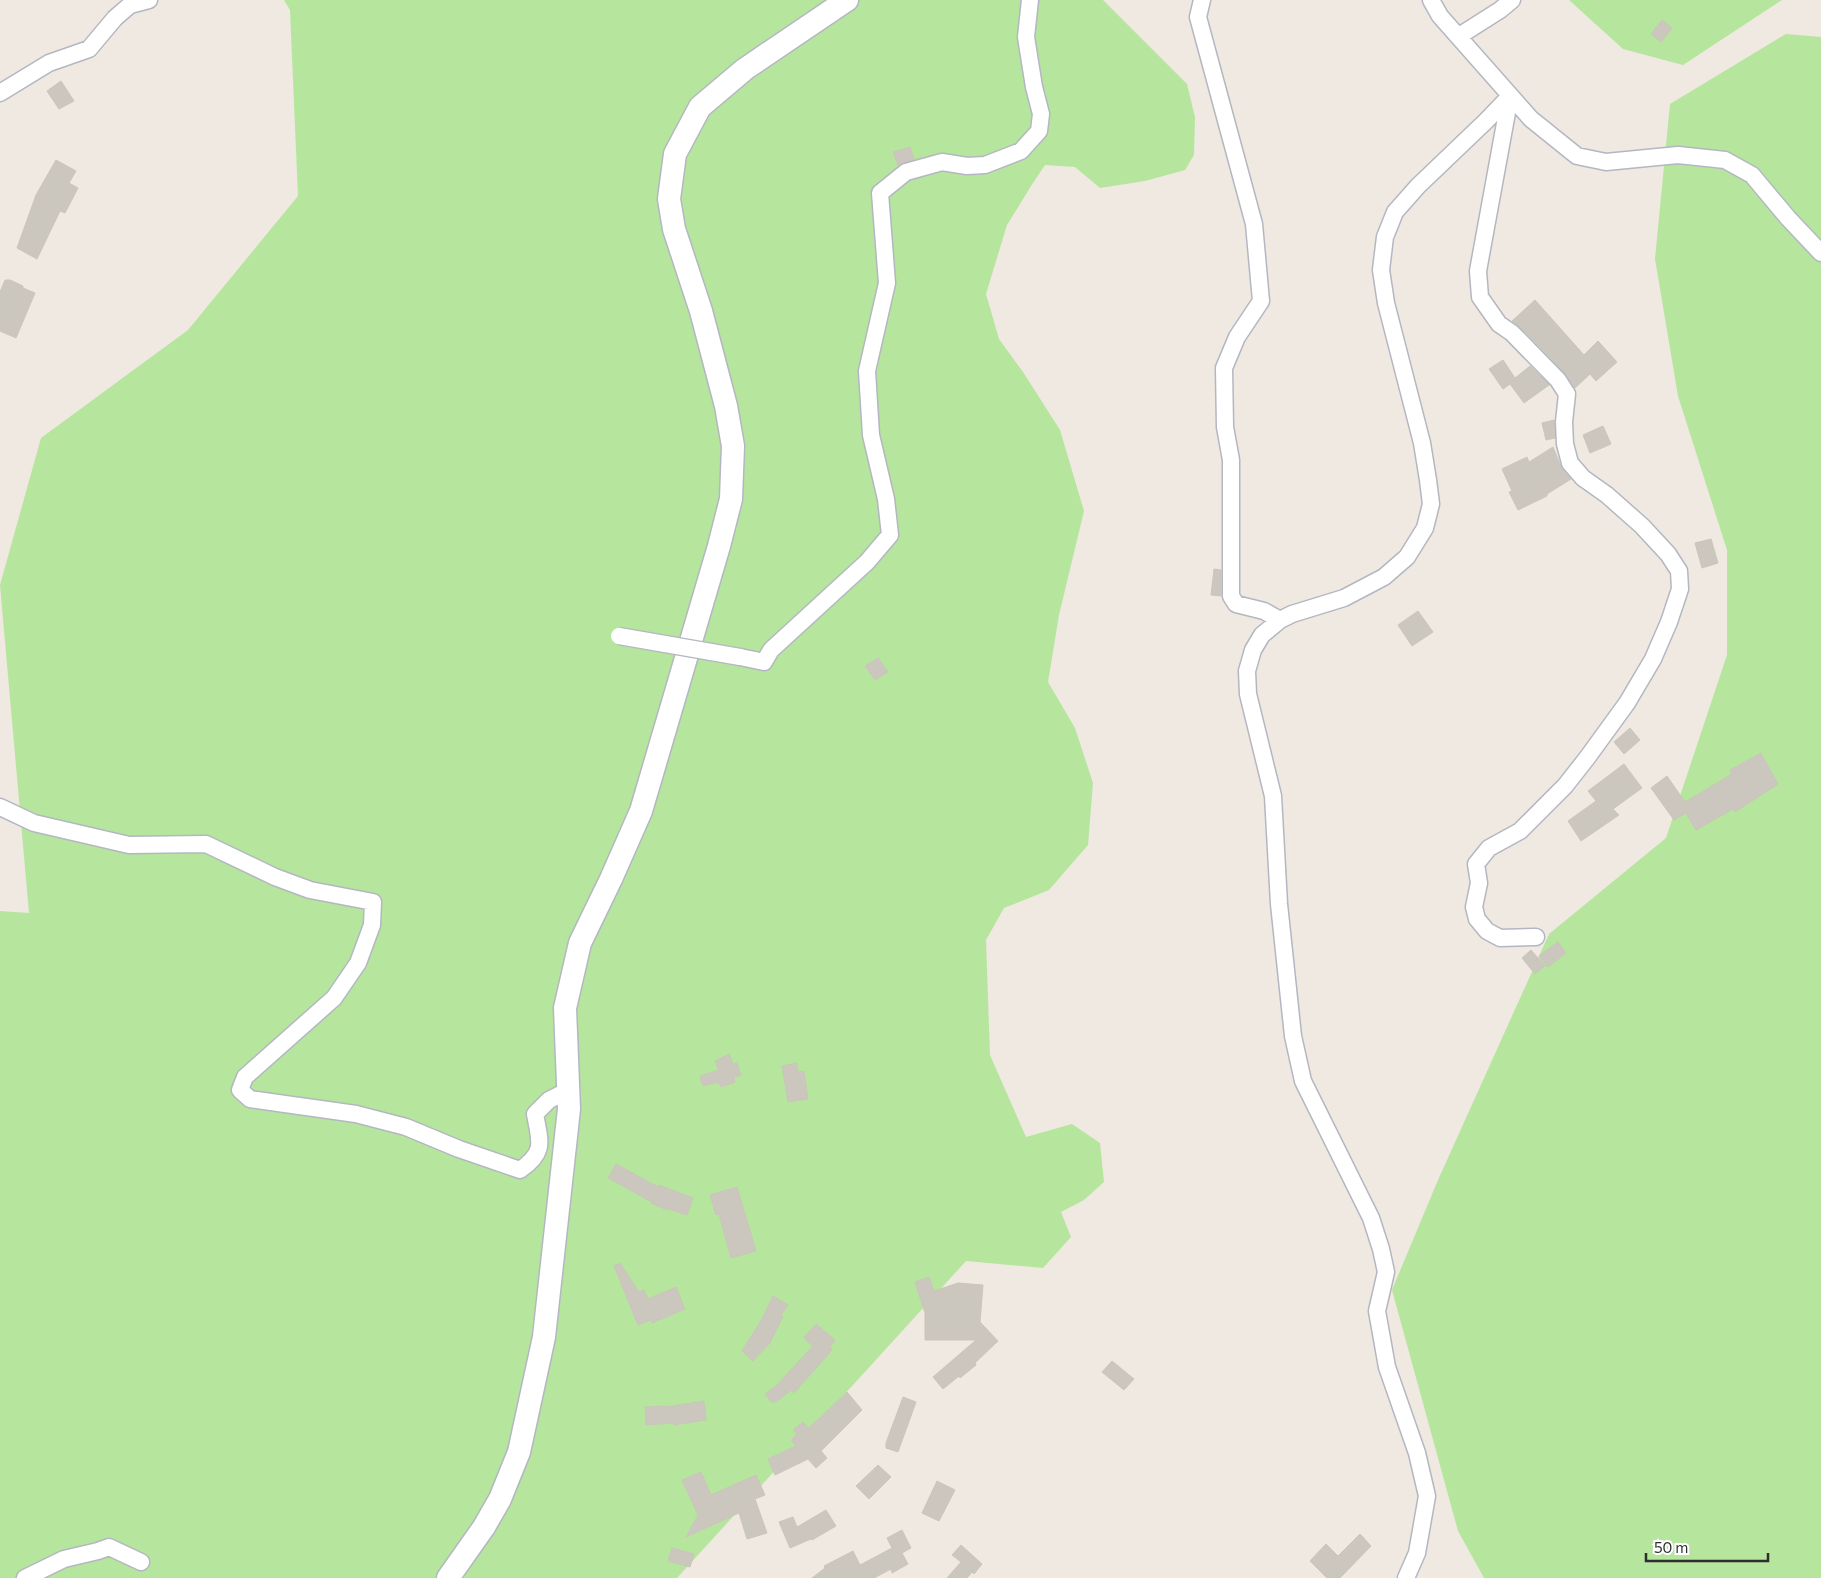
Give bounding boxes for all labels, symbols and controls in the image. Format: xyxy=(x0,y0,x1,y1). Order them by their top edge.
scale bar xyxy=(1646,1530,1768,1562)
text: 50 m xyxy=(1654,1538,1688,1556)

